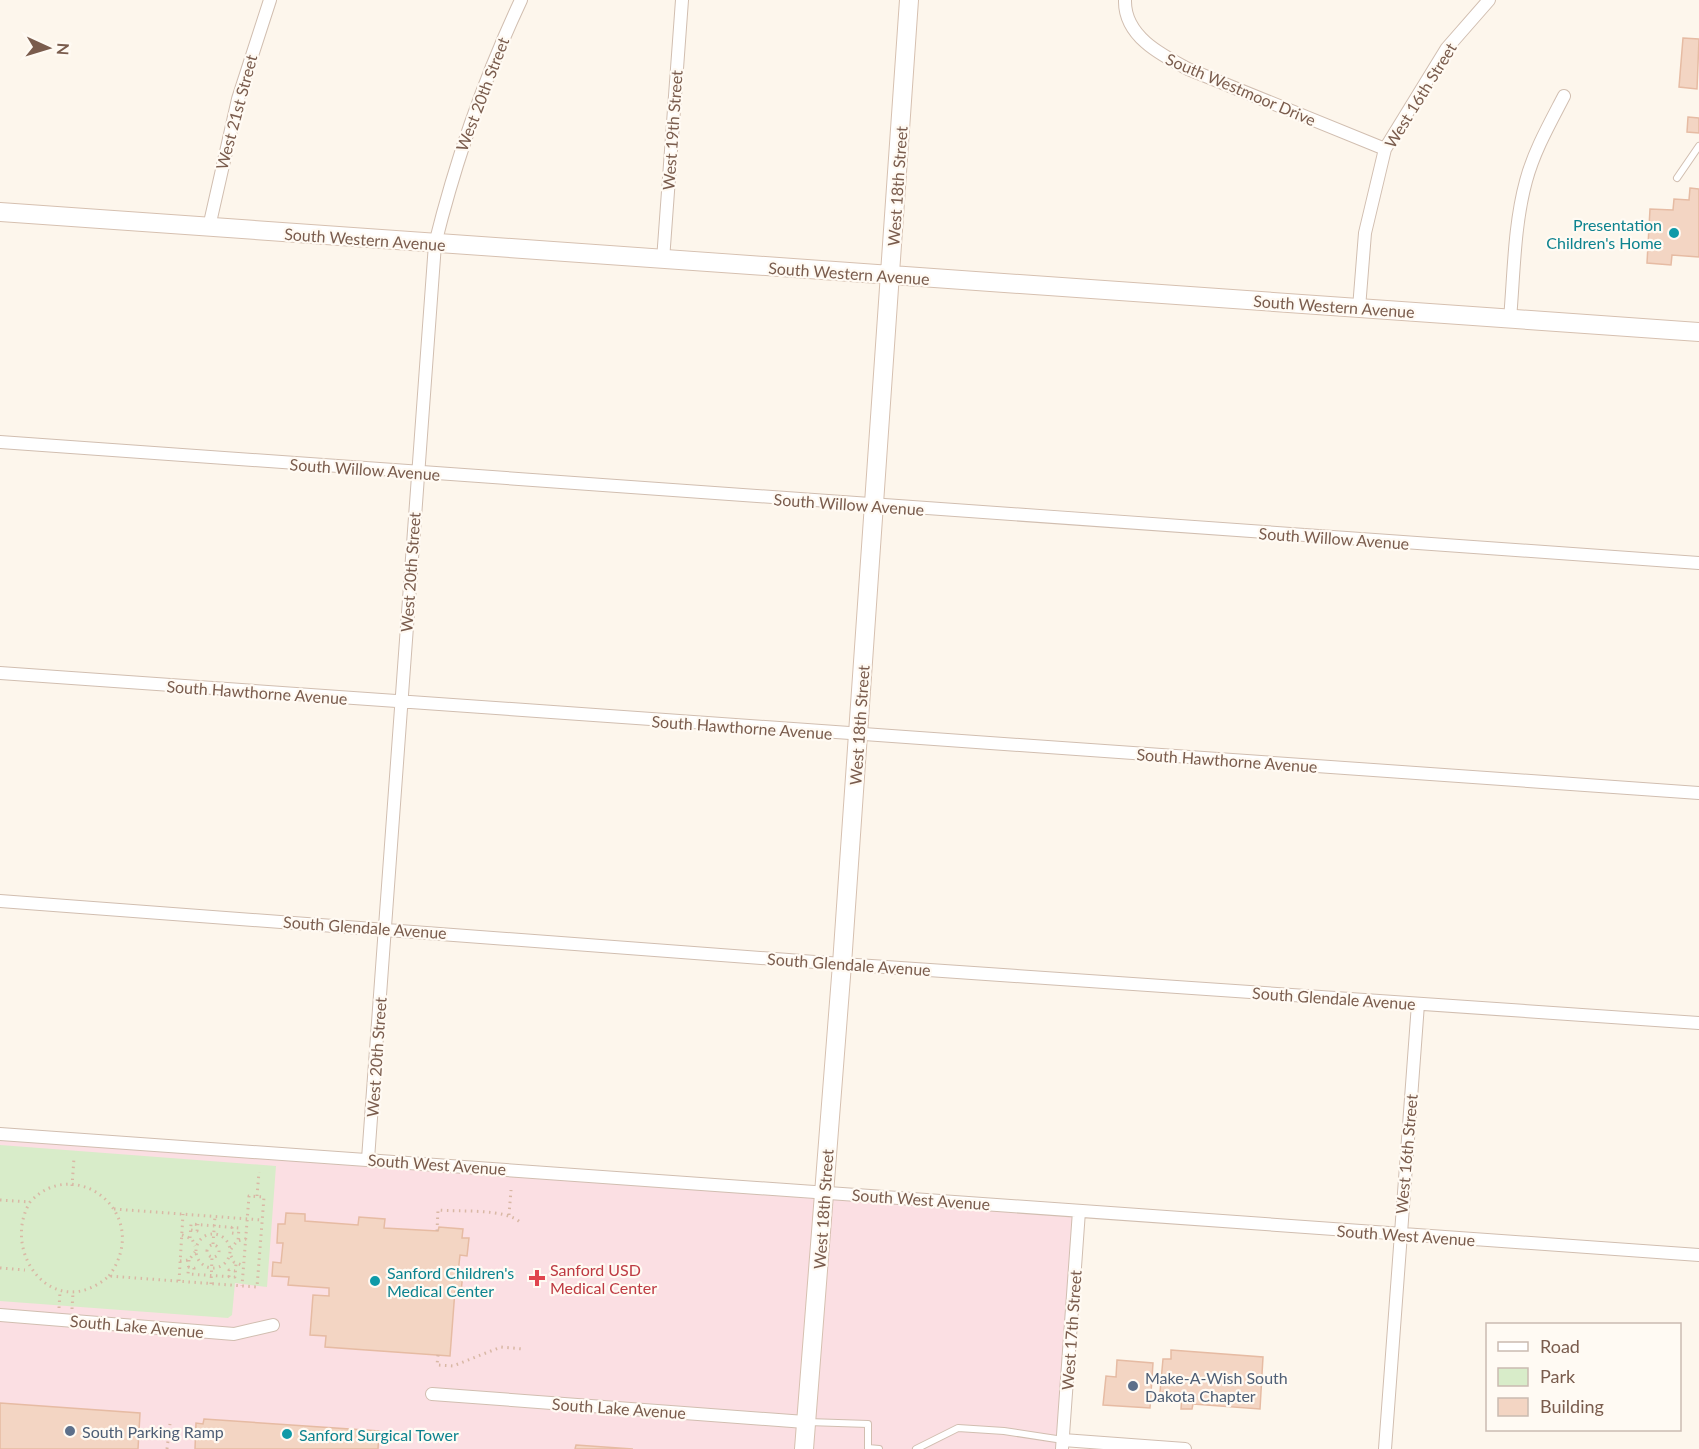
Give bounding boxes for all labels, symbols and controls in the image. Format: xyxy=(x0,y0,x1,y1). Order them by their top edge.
north arrow xyxy=(18,18,78,78)
street label: West 20th Street xyxy=(452,34,513,154)
street label: West 16th Street xyxy=(1380,39,1460,151)
text: N xyxy=(54,42,73,56)
street label: South Westmoor Drive xyxy=(1163,49,1319,129)
street label: West 21st Street xyxy=(212,52,261,172)
street label: West 19th Street xyxy=(658,69,686,191)
street label: West 18th Street xyxy=(883,125,911,247)
place label: Presentation Children's Home xyxy=(1546,215,1662,252)
street label: South Western Avenue xyxy=(284,224,446,254)
marker: Presentation Children's Home xyxy=(1667,226,1681,240)
street label: South Western Avenue xyxy=(768,258,930,288)
street label: South Western Avenue xyxy=(1253,291,1415,321)
street label: South Willow Avenue xyxy=(289,454,441,484)
street label: South Willow Avenue xyxy=(773,489,925,519)
street label: West 20th Street xyxy=(396,511,424,633)
street label: South Willow Avenue xyxy=(1258,523,1410,553)
street label: West 18th Street xyxy=(845,664,873,786)
street label: South Hawthorne Avenue xyxy=(166,676,348,708)
street label: South Hawthorne Avenue xyxy=(651,711,833,743)
street label: South Hawthorne Avenue xyxy=(1136,744,1318,776)
street label: South Glendale Avenue xyxy=(283,912,447,942)
street label: South Glendale Avenue xyxy=(767,949,931,979)
street label: South Glendale Avenue xyxy=(1252,983,1416,1013)
street label: West 20th Street xyxy=(362,996,390,1118)
street label: West 16th Street xyxy=(1391,1093,1421,1215)
street label: West 18th Street xyxy=(809,1148,837,1270)
street label: South West Avenue xyxy=(367,1150,507,1178)
street label: South West Avenue xyxy=(851,1185,991,1213)
street label: South West Avenue xyxy=(1336,1221,1476,1249)
place label: Sanford USD Medical Center xyxy=(550,1260,657,1297)
place label: Sanford Children's Medical Center xyxy=(387,1263,514,1300)
marker: Sanford USD Medical Center xyxy=(528,1269,546,1287)
street label: West 17th Street xyxy=(1057,1269,1085,1391)
marker: Sanford Children's Medical Center xyxy=(368,1274,382,1288)
street label: South Lake Avenue xyxy=(69,1311,205,1341)
legend xyxy=(1486,1323,1681,1431)
text: Road xyxy=(1540,1335,1580,1357)
text: Park xyxy=(1540,1365,1576,1387)
place label: Make-A-Wish South Dakota Chapter xyxy=(1145,1368,1288,1405)
marker: Make-A-Wish South Dakota Chapter xyxy=(1126,1379,1140,1393)
street label: South Lake Avenue xyxy=(551,1394,687,1422)
text: Building xyxy=(1540,1395,1604,1417)
place label: South Parking Ramp xyxy=(82,1422,224,1441)
marker: South Parking Ramp xyxy=(63,1424,77,1438)
place label: Sanford Surgical Tower xyxy=(299,1425,459,1444)
marker: Sanford Surgical Tower xyxy=(280,1427,294,1441)

